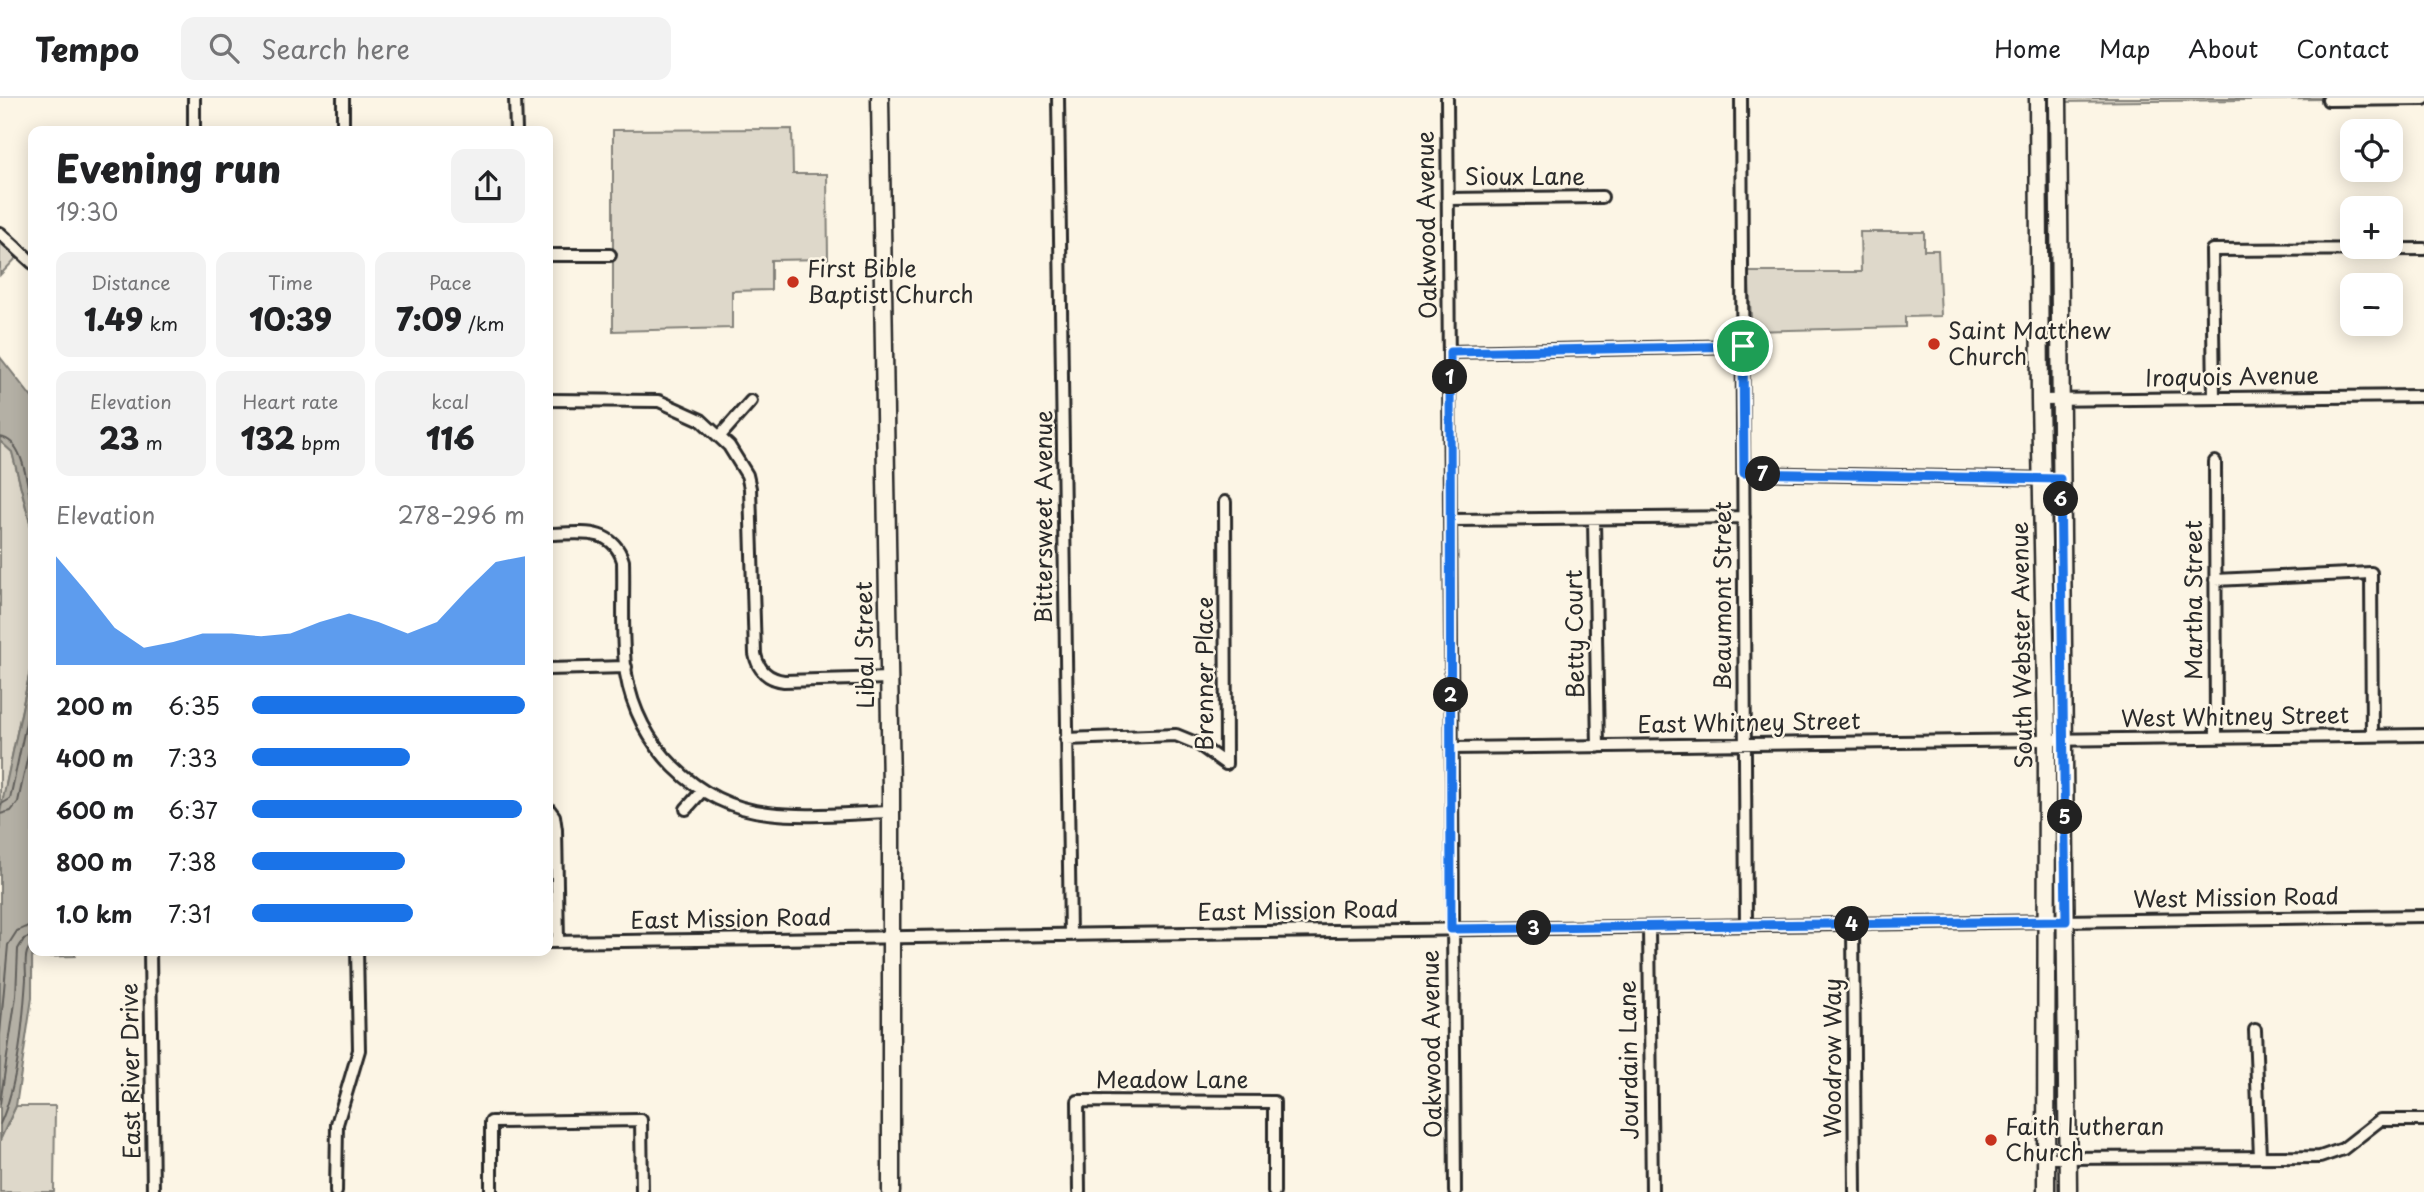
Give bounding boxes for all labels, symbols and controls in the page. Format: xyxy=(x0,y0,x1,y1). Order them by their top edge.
search box xyxy=(181,17,671,80)
text: Tempo xyxy=(35,23,139,73)
icon: search xyxy=(205,29,243,67)
text: Search here xyxy=(261,29,410,68)
text: Home xyxy=(1994,30,2061,66)
text: Map xyxy=(2099,30,2150,66)
text: About xyxy=(2188,30,2258,66)
text: Contact xyxy=(2296,30,2389,66)
map controls xyxy=(2340,119,2403,336)
button: locate xyxy=(2340,119,2403,182)
street label: Oakwood Avenue xyxy=(1406,131,1445,319)
text: Evening run xyxy=(56,139,281,196)
button: share xyxy=(451,149,525,223)
street label: Sioux Lane xyxy=(1465,158,1585,193)
text: 19:30 xyxy=(56,194,118,229)
button: + xyxy=(2340,196,2403,259)
place label: First Bible Baptist Church xyxy=(807,250,974,311)
text: Distance xyxy=(91,268,171,296)
text: Time xyxy=(268,268,313,296)
text: Pace xyxy=(429,268,472,296)
button: − xyxy=(2340,273,2403,336)
marker: First Bible Baptist Church xyxy=(785,274,801,290)
text: 1.49 xyxy=(84,296,143,341)
text: 10:39 xyxy=(249,296,332,341)
text: 7:09 xyxy=(396,296,462,341)
text: km xyxy=(143,309,178,337)
text: /km xyxy=(462,309,504,337)
place label: Saint Matthew Church xyxy=(1948,312,2111,373)
pin xyxy=(1713,316,1773,376)
icon: arrive xyxy=(1724,327,1762,365)
marker: Saint Matthew Church xyxy=(1926,336,1942,352)
street label: Iroquois Avenue xyxy=(2145,356,2319,395)
pin: 1 xyxy=(1432,360,1468,394)
text: 1 xyxy=(1445,362,1454,390)
text: Elevation xyxy=(90,387,172,415)
text: Heart rate xyxy=(243,387,338,415)
text: kcal xyxy=(431,387,469,415)
street label: Bittersweet Avenue xyxy=(1025,410,1060,624)
text: 23 xyxy=(99,415,139,460)
text: 132 xyxy=(240,415,295,460)
text: 116 xyxy=(426,415,475,460)
text: m xyxy=(139,428,163,456)
text: bpm xyxy=(295,428,341,456)
pin: 7 xyxy=(1746,456,1780,492)
text: 7 xyxy=(1757,459,1768,487)
pin: 6 xyxy=(2044,482,2078,516)
text: 6 xyxy=(2054,484,2067,512)
text: Elevation xyxy=(56,497,155,532)
text: 278–296 m xyxy=(398,497,525,532)
street label: Beaumont Street xyxy=(1704,501,1739,691)
street label: Martha Street xyxy=(2175,520,2210,680)
street label: South Webster Avenue xyxy=(2001,521,2040,769)
street label: Betty Court xyxy=(1555,569,1592,699)
street label: Libal Street xyxy=(845,581,882,709)
street label: Brenner Place xyxy=(1186,597,1221,751)
pin: 2 xyxy=(1434,678,1468,712)
text: 2 xyxy=(1444,680,1457,708)
text: 200 m xyxy=(56,688,133,723)
text: 6:35 xyxy=(168,688,220,723)
street label: West Whitney Street xyxy=(2121,696,2349,735)
street label: East Whitney Street xyxy=(1637,702,1861,741)
text: 400 m xyxy=(56,740,134,775)
text: 7:33 xyxy=(168,740,218,775)
text: 600 m xyxy=(56,792,134,827)
text: 6:37 xyxy=(168,792,218,827)
pin: 5 xyxy=(2048,800,2082,834)
text: 5 xyxy=(2058,802,2071,830)
text: 800 m xyxy=(56,844,133,879)
text: 7:38 xyxy=(168,844,217,879)
street label: West Mission Road xyxy=(2133,877,2339,916)
street label: East Mission Road xyxy=(1197,890,1399,929)
text: 1.0 km xyxy=(56,896,133,931)
text: 7:31 xyxy=(168,896,211,931)
street label: East Mission Road xyxy=(630,898,832,937)
pin: 4 xyxy=(1834,906,1870,942)
text: 4 xyxy=(1845,909,1858,937)
pin: 3 xyxy=(1516,910,1552,946)
text: 3 xyxy=(1527,913,1540,941)
street label: Oakwood Avenue xyxy=(1411,950,1450,1138)
street label: Woodrow Way xyxy=(1814,978,1849,1138)
street label: Jourdain Lane xyxy=(1609,980,1646,1140)
street label: East River Drive xyxy=(110,983,149,1160)
street label: Meadow Lane xyxy=(1096,1061,1248,1096)
place label: Faith Lutheran Church xyxy=(2005,1108,2164,1169)
marker: Faith Lutheran Church xyxy=(1983,1132,1999,1148)

